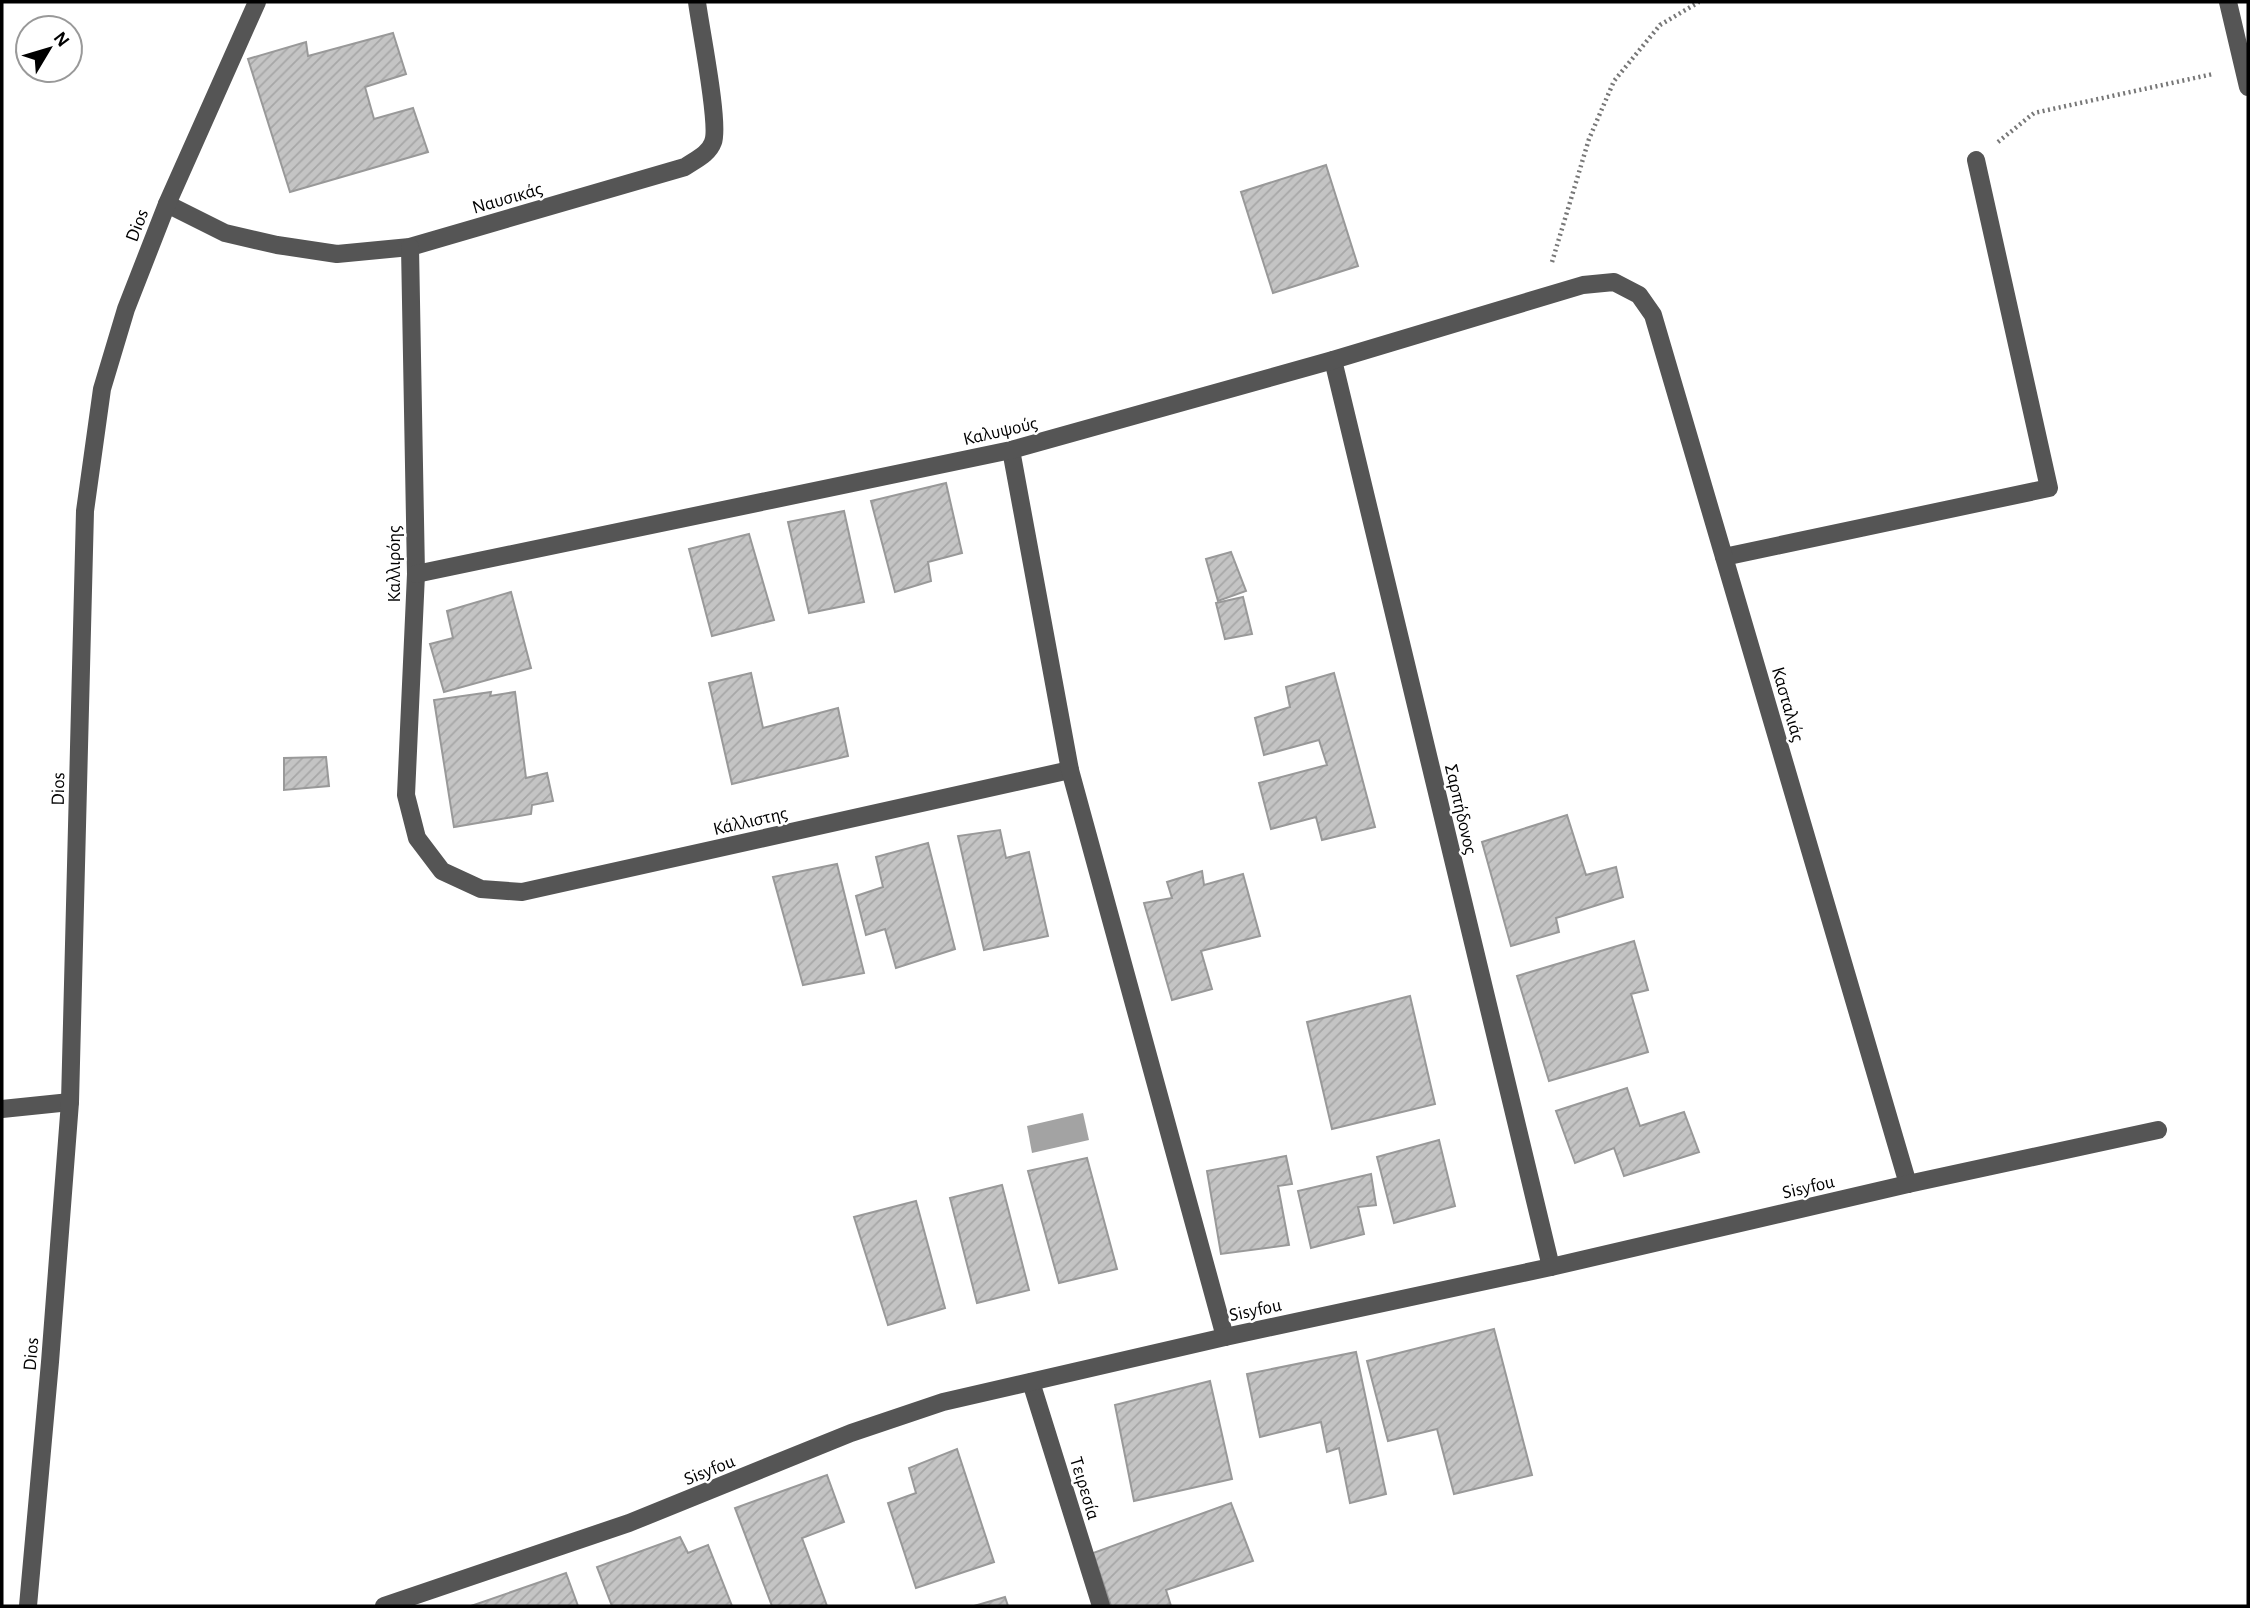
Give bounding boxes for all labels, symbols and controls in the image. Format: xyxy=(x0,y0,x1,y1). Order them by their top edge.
north arrow xyxy=(14,14,84,84)
text: N xyxy=(50,28,73,51)
street label: Ναυσικάς xyxy=(470,179,545,217)
street label: Dios xyxy=(123,207,152,244)
street label: Καλυψούς xyxy=(961,414,1039,449)
street label: Καλλιρόης xyxy=(385,525,404,603)
street label: Κασταλιάς xyxy=(1768,665,1807,744)
street label: Σαρπήδονος xyxy=(1441,762,1480,856)
street label: Dios xyxy=(49,772,68,806)
street label: Κάλλιστης xyxy=(711,804,789,839)
street label: Sisyfou xyxy=(1780,1172,1837,1203)
street label: Sisyfou xyxy=(1227,1296,1284,1325)
street label: Dios xyxy=(21,1337,42,1372)
street label: Sisyfou xyxy=(681,1452,738,1489)
street label: Τειρεσία xyxy=(1066,1455,1103,1522)

